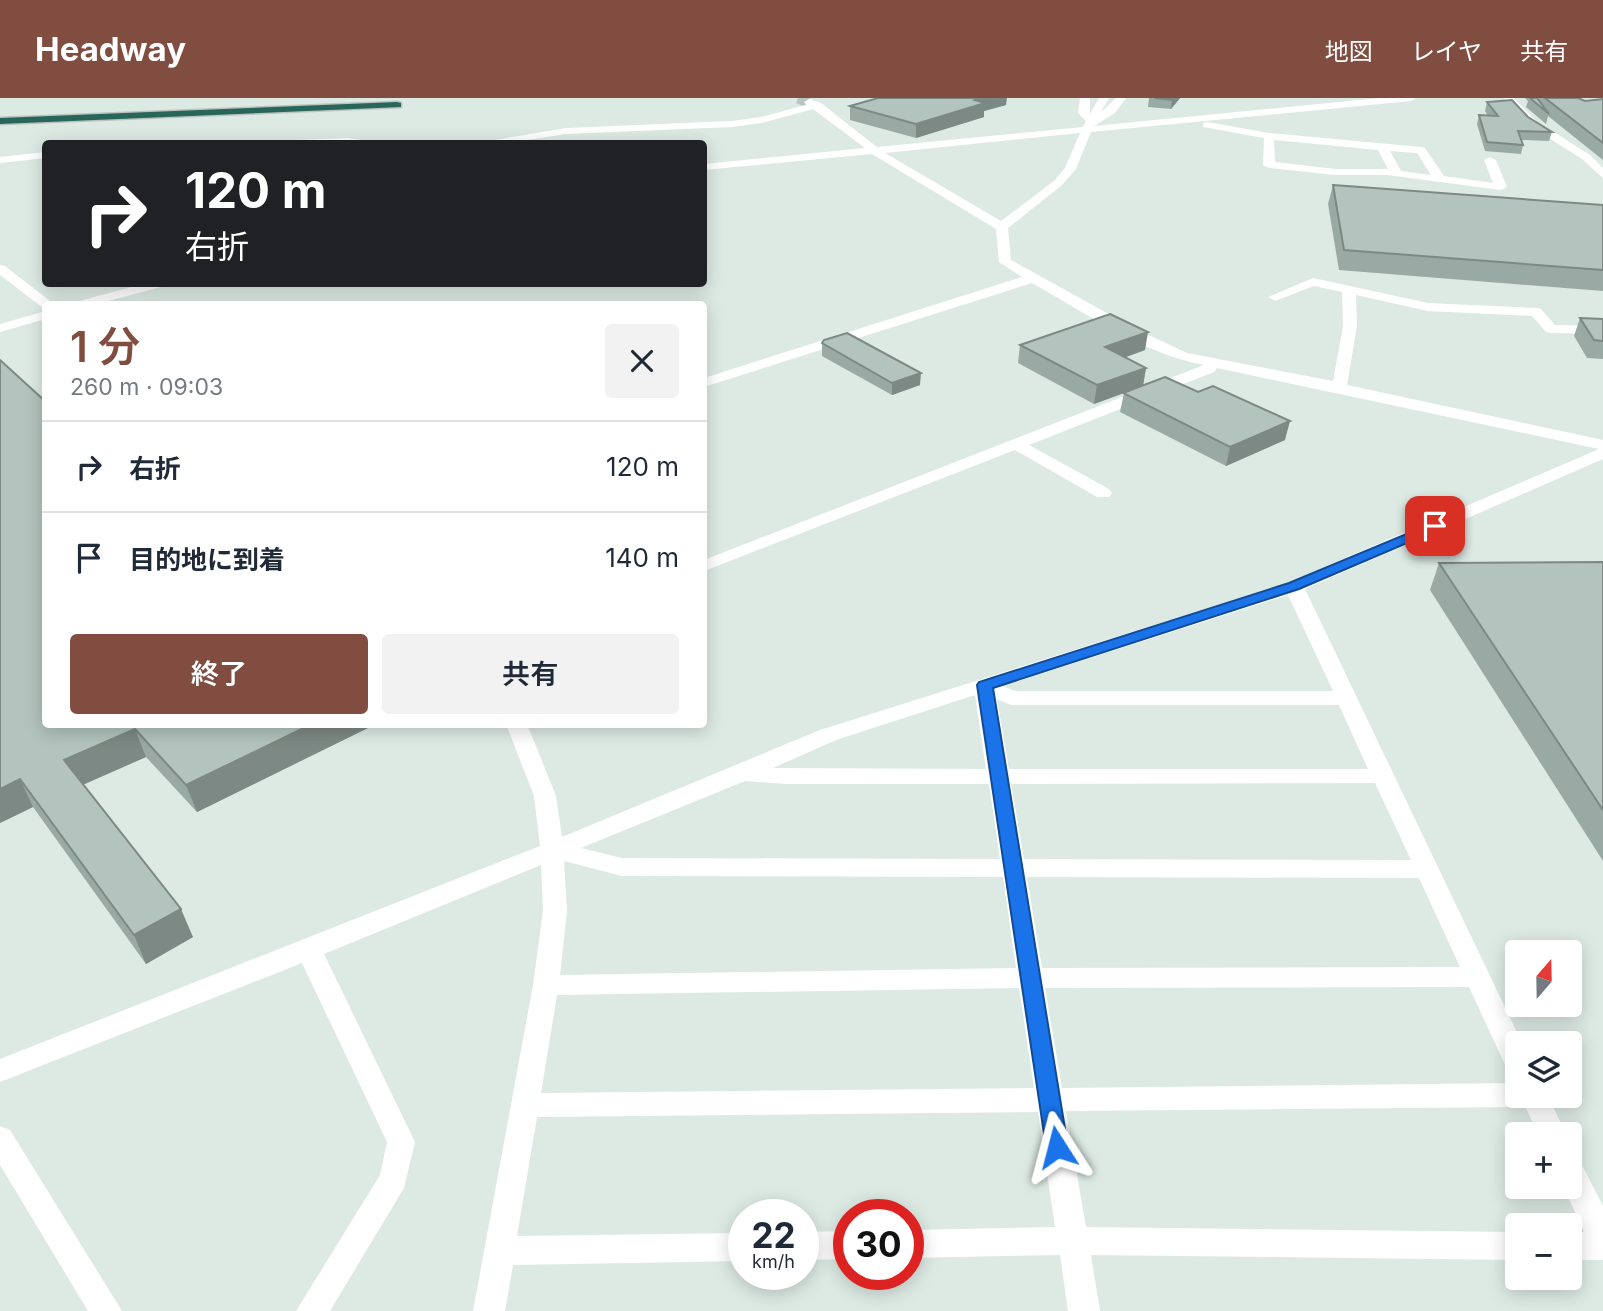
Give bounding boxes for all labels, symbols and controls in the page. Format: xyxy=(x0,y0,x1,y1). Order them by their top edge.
text: Headway xyxy=(35,29,186,69)
text: 地図 xyxy=(1325,37,1373,66)
text: レイヤ xyxy=(1411,37,1482,66)
text: 共有 xyxy=(1520,37,1568,66)
text: 120 m xyxy=(185,161,326,220)
icon: right xyxy=(70,168,161,259)
text: 右折 xyxy=(185,227,249,266)
text: 1 分 xyxy=(70,321,140,372)
button: close xyxy=(605,324,679,398)
text: 260 m · 09:03 xyxy=(70,373,223,401)
icon: right xyxy=(70,448,108,486)
text: 120 m xyxy=(606,451,679,482)
text: 右折 xyxy=(129,453,181,484)
pin xyxy=(1405,496,1465,556)
icon: arrive xyxy=(1416,507,1454,545)
icon: arrive xyxy=(70,539,108,577)
text: 140 m xyxy=(605,542,679,573)
text: 目的地に到着 xyxy=(129,544,285,575)
button: 終了 xyxy=(70,634,368,714)
button: 共有 xyxy=(382,634,679,714)
north arrow xyxy=(1505,940,1582,1017)
map controls xyxy=(1505,940,1582,1290)
button: layers xyxy=(1505,1031,1582,1108)
position arrow xyxy=(1020,1110,1094,1184)
button: + xyxy=(1505,1122,1582,1199)
speed limit sign: 30 xyxy=(833,1199,924,1290)
button: − xyxy=(1505,1213,1582,1290)
text: 22 xyxy=(751,1214,796,1256)
text: km/h xyxy=(752,1251,795,1272)

